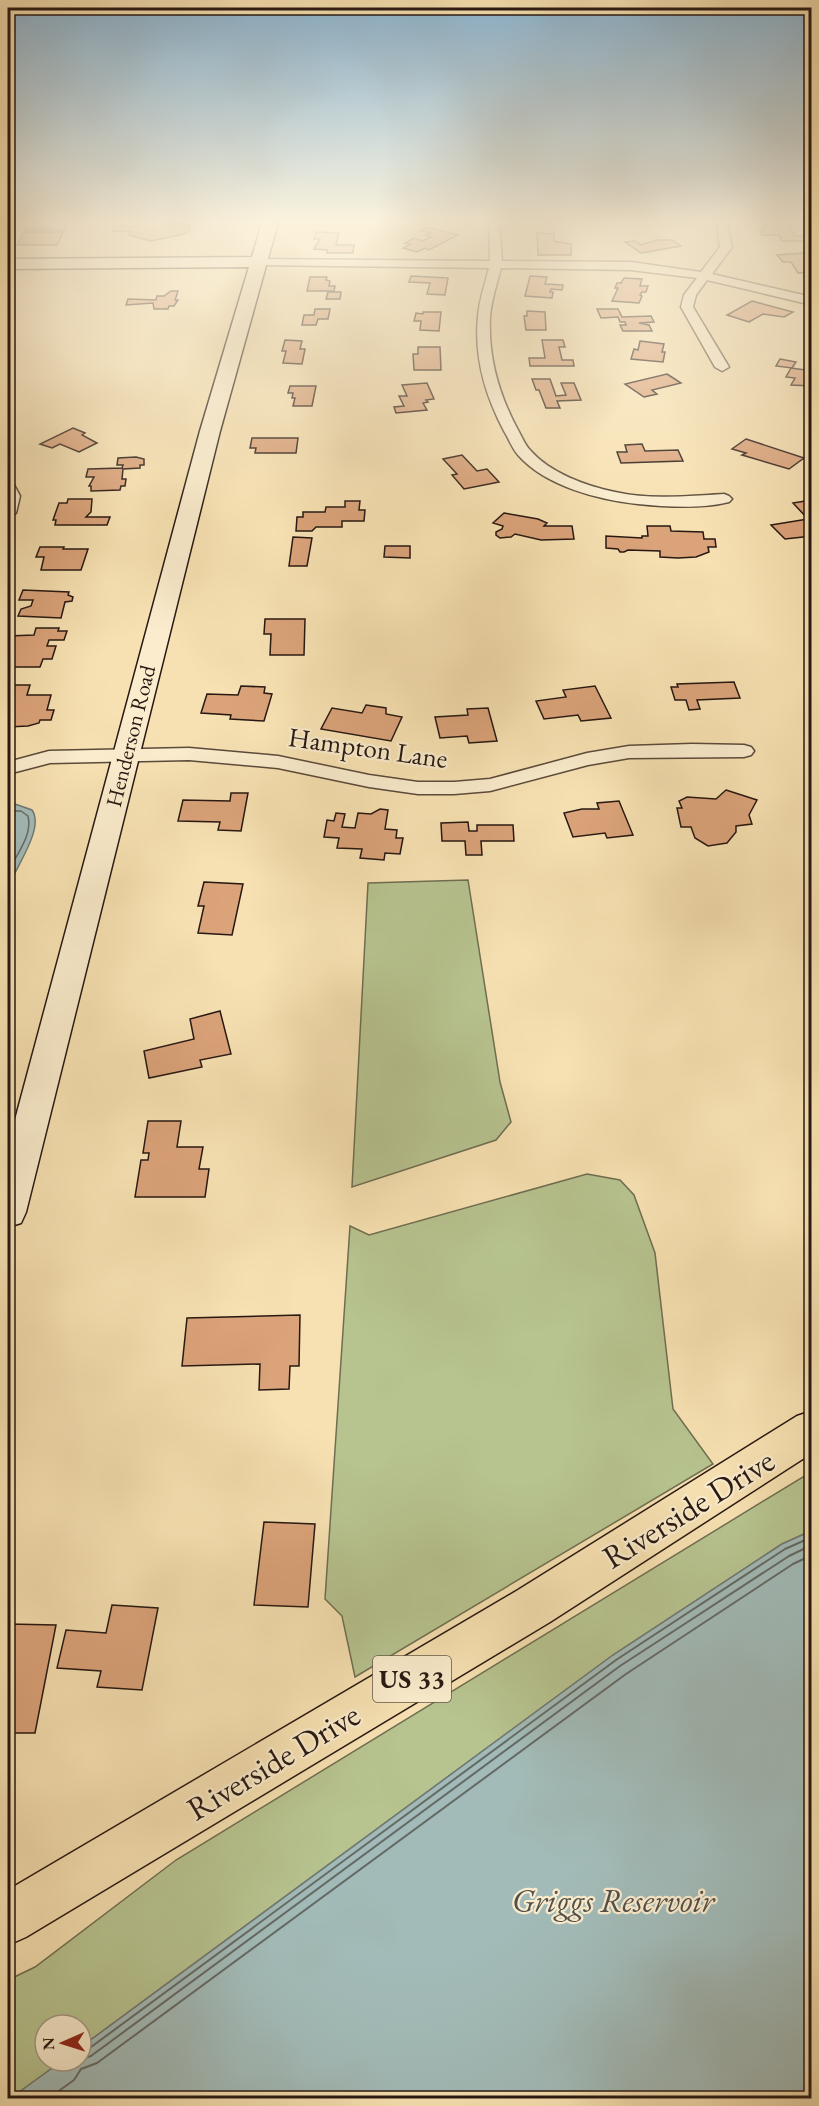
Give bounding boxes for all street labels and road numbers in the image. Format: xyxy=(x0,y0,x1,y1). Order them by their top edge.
street label: Henderson Road xyxy=(99,661,162,810)
street label: Hampton Lane xyxy=(286,719,450,776)
street label: Riverside Drive xyxy=(594,1439,782,1578)
road number: US 33 xyxy=(373,1656,451,1702)
street label: Riverside Drive xyxy=(179,1693,368,1830)

